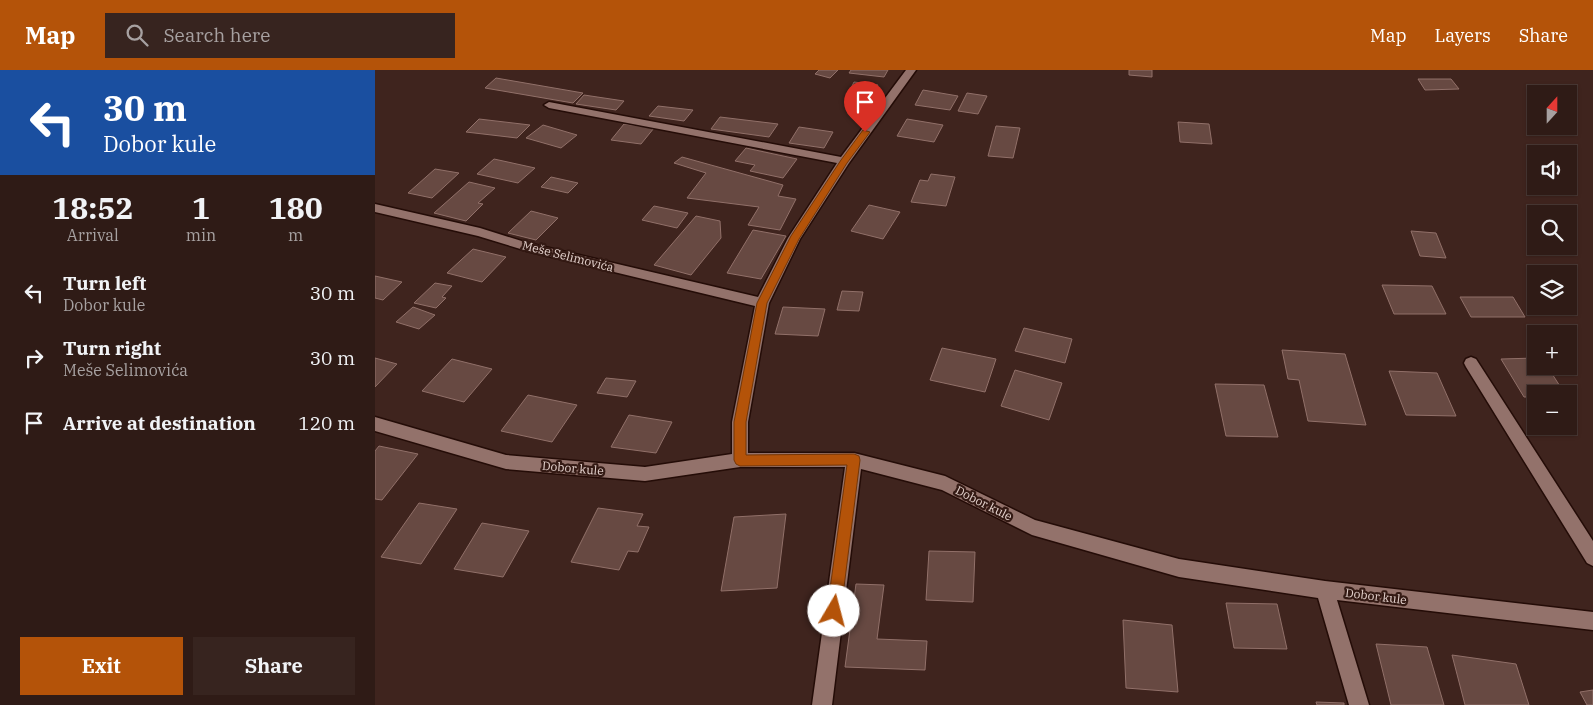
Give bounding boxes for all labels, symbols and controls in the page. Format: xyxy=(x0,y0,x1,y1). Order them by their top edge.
search box xyxy=(105,13,455,58)
text: Map xyxy=(25,19,75,51)
icon: search xyxy=(123,21,151,49)
text: Search here xyxy=(163,23,270,47)
text: Map xyxy=(1370,24,1407,47)
text: Layers xyxy=(1435,24,1491,47)
text: Share xyxy=(1519,24,1568,47)
pin xyxy=(844,81,886,132)
text: 30 m xyxy=(103,85,187,131)
north arrow xyxy=(1527,85,1577,135)
map controls xyxy=(1527,85,1577,435)
icon: arrive xyxy=(851,88,879,116)
icon: left xyxy=(20,90,85,155)
text: Dobor kule xyxy=(103,129,216,158)
button: sound xyxy=(1527,145,1577,195)
text: 18:52 xyxy=(52,188,133,227)
text: 1 xyxy=(192,188,210,227)
text: 180 xyxy=(269,188,323,227)
button: search xyxy=(1527,205,1577,255)
text: Arrival xyxy=(67,225,119,245)
text: min xyxy=(186,225,216,245)
text: m xyxy=(288,225,303,245)
street label: Meše Selimovića xyxy=(521,237,616,275)
button: layers xyxy=(1527,265,1577,315)
text: Turn left xyxy=(63,271,146,295)
icon: left xyxy=(20,279,48,307)
text: 30 m xyxy=(310,281,355,305)
text: Dobor kule xyxy=(63,295,145,315)
button: + xyxy=(1527,325,1577,375)
text: Turn right xyxy=(63,336,161,360)
icon: right xyxy=(20,344,48,372)
text: 30 m xyxy=(310,346,355,370)
text: Meše Selimovića xyxy=(63,360,188,380)
button: − xyxy=(1527,385,1577,435)
icon: arrive xyxy=(20,409,48,437)
text: Arrive at destination xyxy=(63,411,256,435)
text: 120 m xyxy=(298,411,355,435)
street label: Dobor kule xyxy=(542,458,604,478)
street label: Dobor kule xyxy=(953,482,1015,524)
position arrow xyxy=(807,584,859,636)
street label: Dobor kule xyxy=(1344,585,1408,607)
button: Exit xyxy=(20,637,183,695)
button: Share xyxy=(193,637,355,695)

